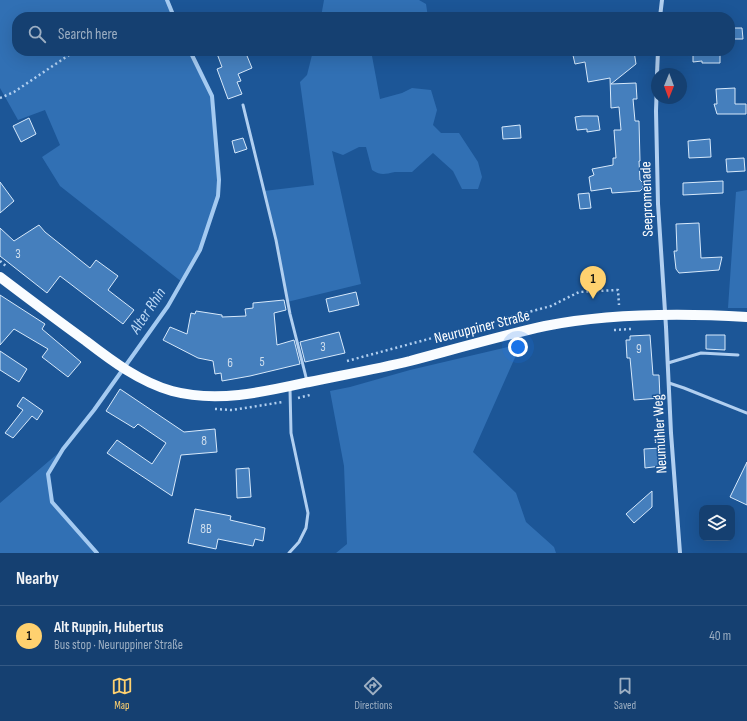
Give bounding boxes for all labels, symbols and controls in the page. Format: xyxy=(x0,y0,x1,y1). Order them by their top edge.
search box xyxy=(12,12,735,56)
icon: search xyxy=(26,23,48,45)
text: Search here xyxy=(58,25,118,44)
north arrow xyxy=(651,68,687,104)
street label: Seepromenade xyxy=(636,161,658,237)
house number: 3 xyxy=(15,246,21,262)
pin: 1 xyxy=(580,266,606,299)
water label: Alter Rhin xyxy=(125,284,170,338)
street label: Neuruppiner Straße xyxy=(432,306,532,348)
your location xyxy=(508,337,528,357)
house number: 3 xyxy=(320,339,326,355)
house number: 9 xyxy=(636,341,642,357)
house number: 5 xyxy=(259,354,265,370)
house number: 6 xyxy=(227,355,233,371)
street label: Neumühler Weg xyxy=(648,394,672,474)
house number: 8 xyxy=(201,433,207,449)
map controls xyxy=(699,505,735,541)
button: layers xyxy=(699,505,735,541)
house number: 8B xyxy=(200,521,212,537)
text: Nearby xyxy=(16,569,59,589)
text: Alt Ruppin, Hubertus xyxy=(54,618,164,637)
text: 1 xyxy=(26,628,32,644)
text: 40 m xyxy=(709,628,731,644)
text: Bus stop · Neuruppiner Straße xyxy=(54,637,183,653)
tab: Map xyxy=(111,675,133,712)
tab: Directions xyxy=(355,675,392,712)
tab: Saved xyxy=(614,675,636,712)

